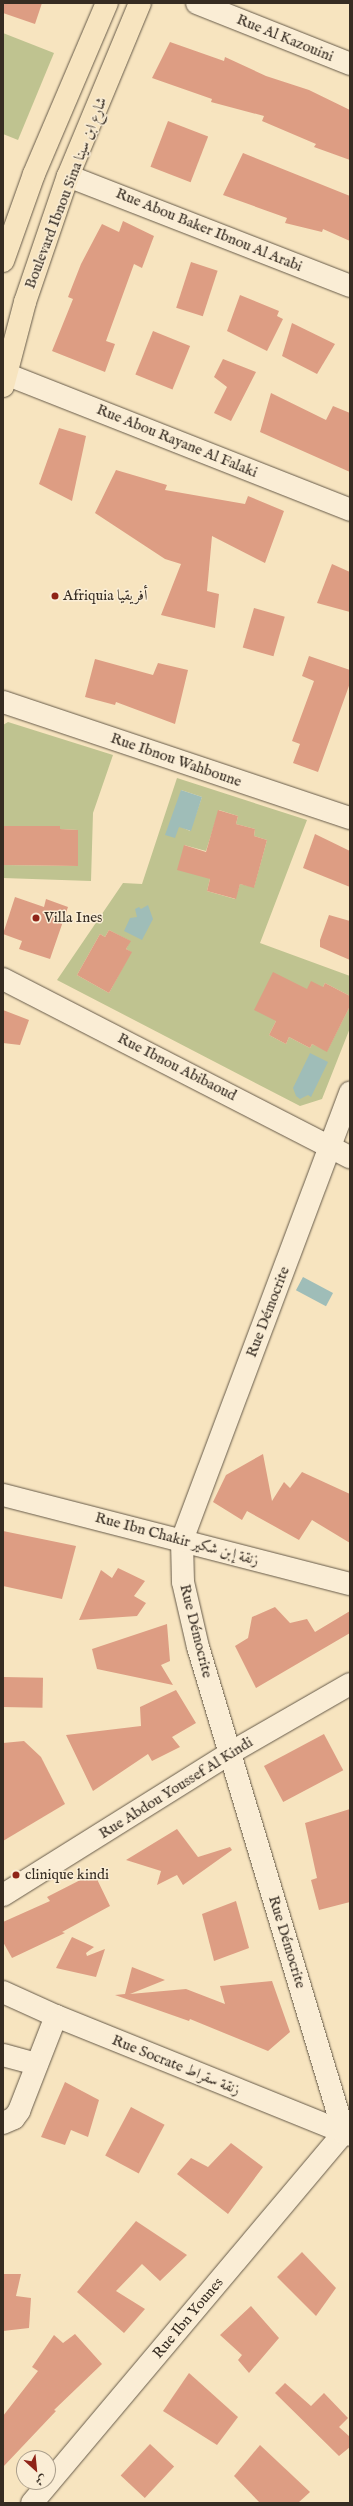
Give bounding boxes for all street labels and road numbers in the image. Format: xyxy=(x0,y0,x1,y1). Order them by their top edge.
street label: Rue Al Kazouini xyxy=(234,10,336,66)
street label: Boulevard Ibnou Sina شارع ابن سينا xyxy=(21,95,111,291)
street label: Rue Abou Baker Ibnou Al Arabi xyxy=(113,184,305,276)
street label: Rue Abou Rayane Al Falaki xyxy=(94,400,260,482)
street label: Rue Ibnou Wahboune xyxy=(108,729,244,791)
street label: Rue Ibnou Abibaoud xyxy=(115,1029,239,1105)
street label: Rue Démocrite xyxy=(242,1264,294,1360)
street label: Rue Ibn Chakir زنقة إبن شكير xyxy=(93,1508,261,1570)
street label: Rue Démocrite xyxy=(176,1582,216,1680)
street label: Rue Abdou Youssef Al Kindi xyxy=(96,1733,256,1843)
street label: Rue Démocrite xyxy=(264,1894,310,1990)
street label: Rue Socrate زنقة سقراط xyxy=(109,2031,243,2099)
street label: Rue Ibn Younes xyxy=(149,2274,227,2362)

